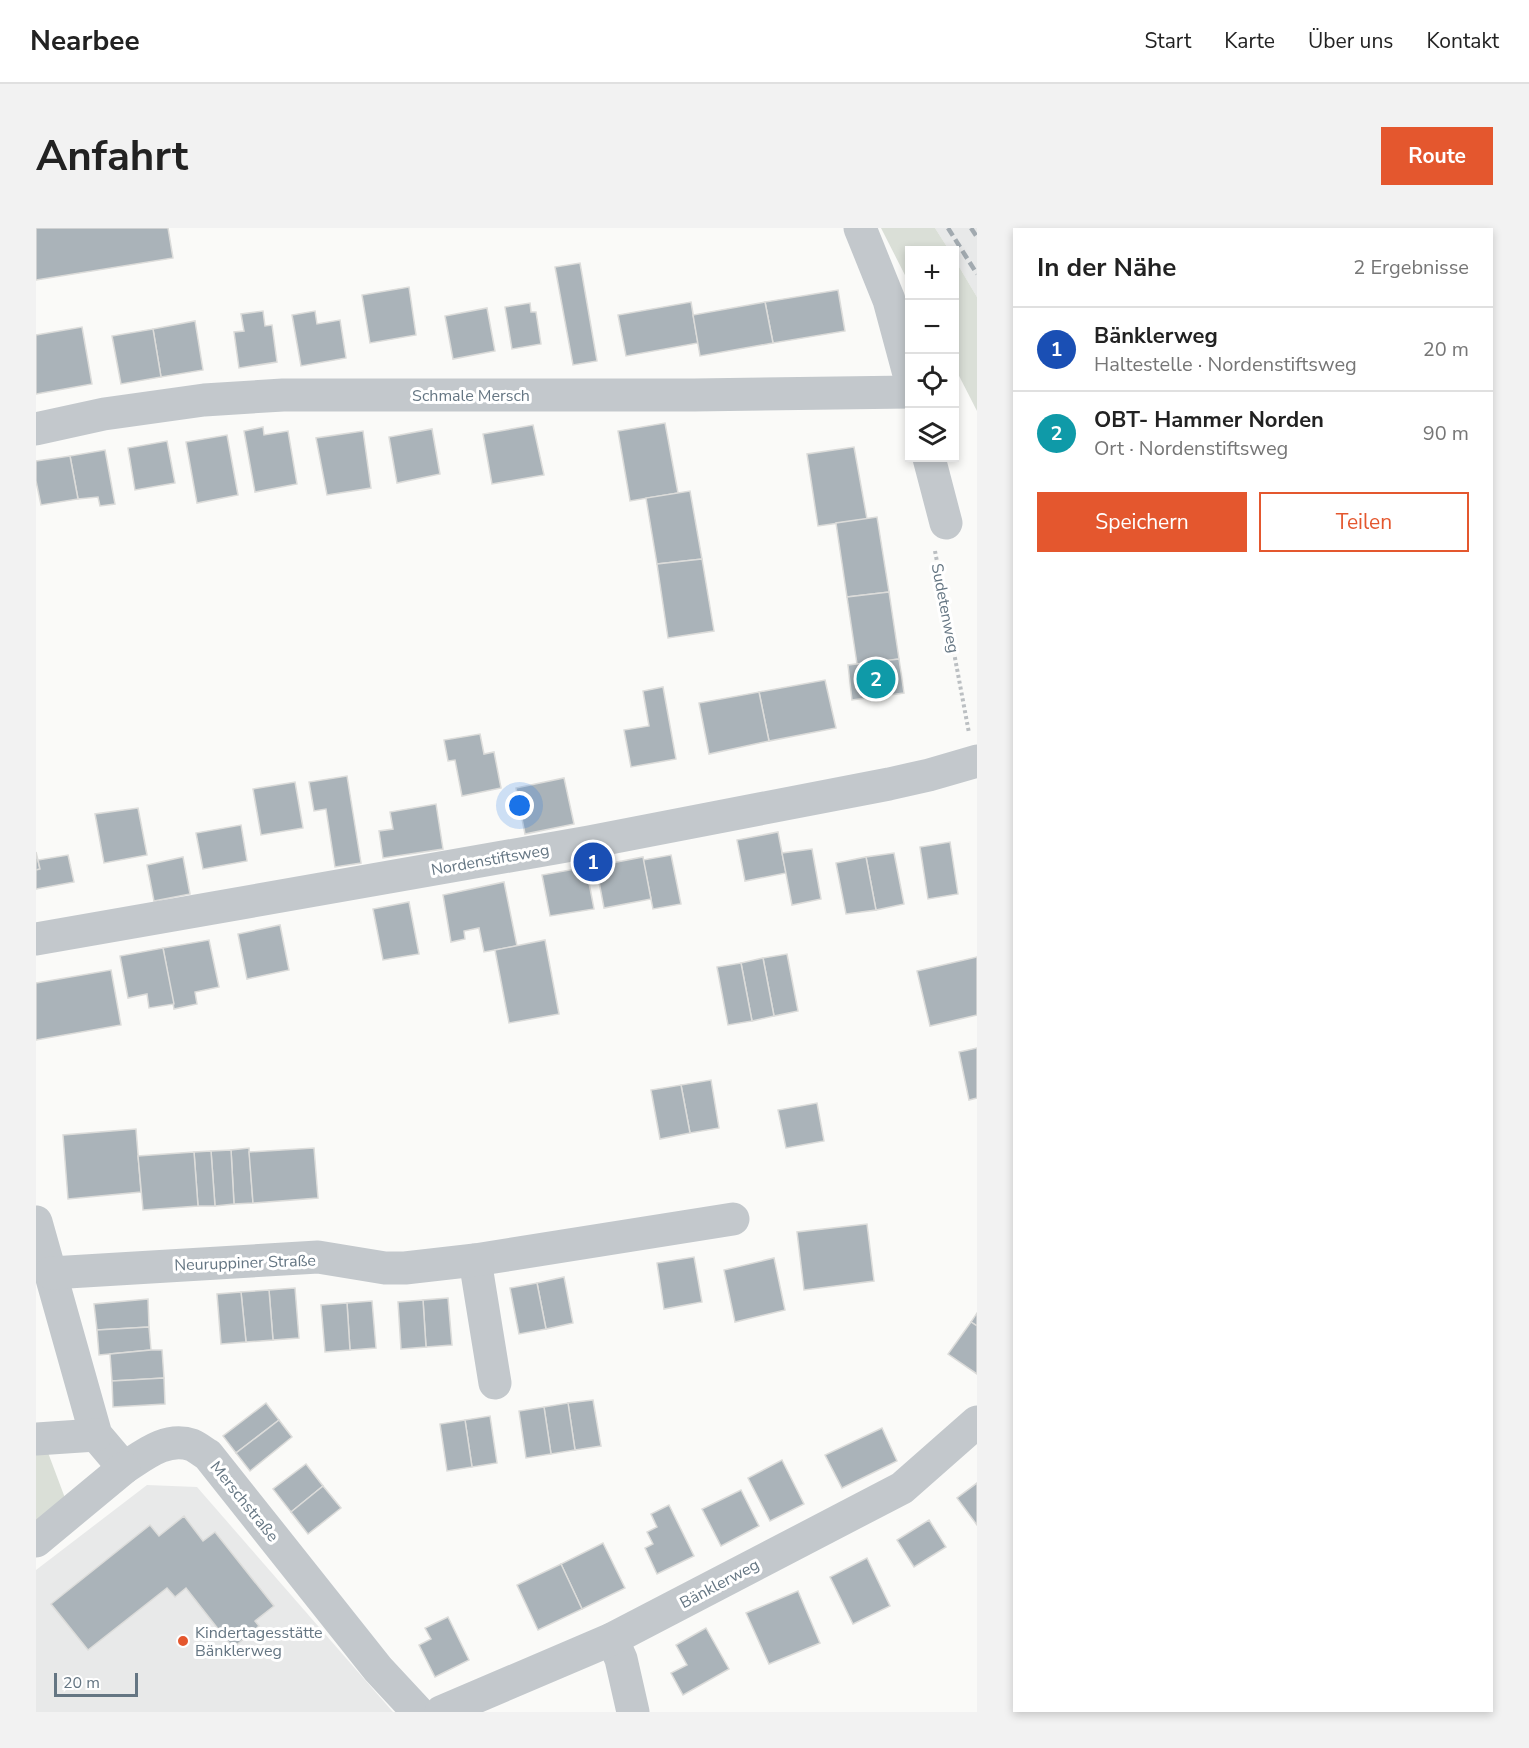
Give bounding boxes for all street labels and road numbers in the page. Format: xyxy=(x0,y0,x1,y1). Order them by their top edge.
street label: Schmale Mersch xyxy=(412,385,530,407)
street label: Sudetenweg xyxy=(926,561,964,655)
street label: Nordenstiftsweg xyxy=(429,839,551,881)
street label: Neuruppiner Straße xyxy=(174,1250,316,1276)
street label: Merschstraße xyxy=(205,1457,284,1547)
street label: Bänklerweg xyxy=(676,1554,763,1614)

